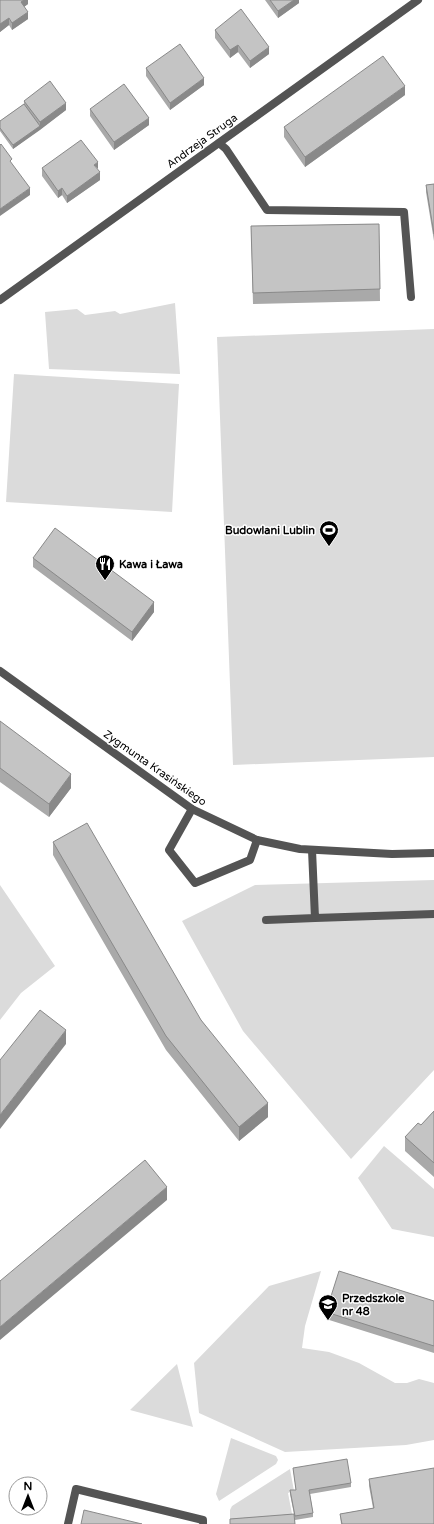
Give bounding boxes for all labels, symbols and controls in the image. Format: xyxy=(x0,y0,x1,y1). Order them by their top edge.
street label: Andrzeja Struga xyxy=(164,111,240,171)
sports icon: Budowlani Lublin xyxy=(318,519,340,547)
place label: Budowlani Lublin xyxy=(225,524,315,537)
restaurant icon: Kawa i Ława xyxy=(94,553,116,581)
place label: Kawa i Ława xyxy=(119,558,183,571)
street label: Zygmunta Krasińskiego xyxy=(101,727,209,809)
place label: Przedszkole nr 48 xyxy=(342,1292,405,1318)
school or university icon: Przedszkole nr 48 xyxy=(317,1293,339,1321)
north arrow xyxy=(8,1476,48,1516)
text: N xyxy=(24,1480,32,1493)

